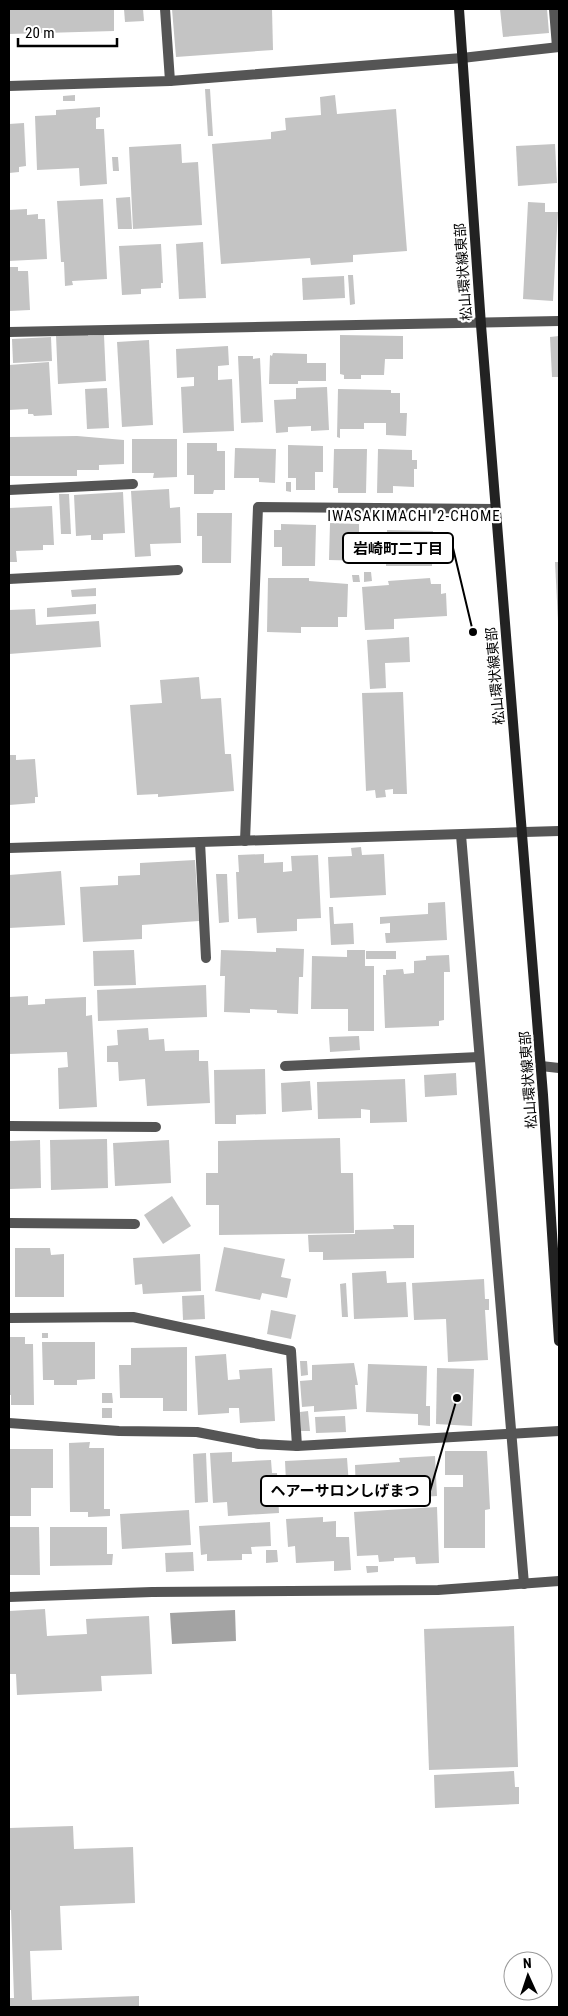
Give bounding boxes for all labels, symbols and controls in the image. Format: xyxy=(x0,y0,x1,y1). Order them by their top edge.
scale bar xyxy=(18,15,116,47)
text: 20 m xyxy=(25,24,55,42)
street label: 松山環状線東部 xyxy=(452,223,474,321)
district label: IWASAKIMACHI 2-CHOME xyxy=(327,507,501,525)
callout: 岩崎町二丁目 xyxy=(343,533,453,563)
text: 岩崎町二丁目 xyxy=(353,540,443,558)
street label: 松山環状線東部 xyxy=(483,626,507,726)
street label: 松山環状線東部 xyxy=(517,1031,539,1129)
callout: ヘアーサロンしげまつ xyxy=(261,1476,430,1506)
text: ヘアーサロンしげまつ xyxy=(271,1482,419,1500)
north arrow xyxy=(503,1951,553,2001)
text: N xyxy=(523,1955,532,1971)

